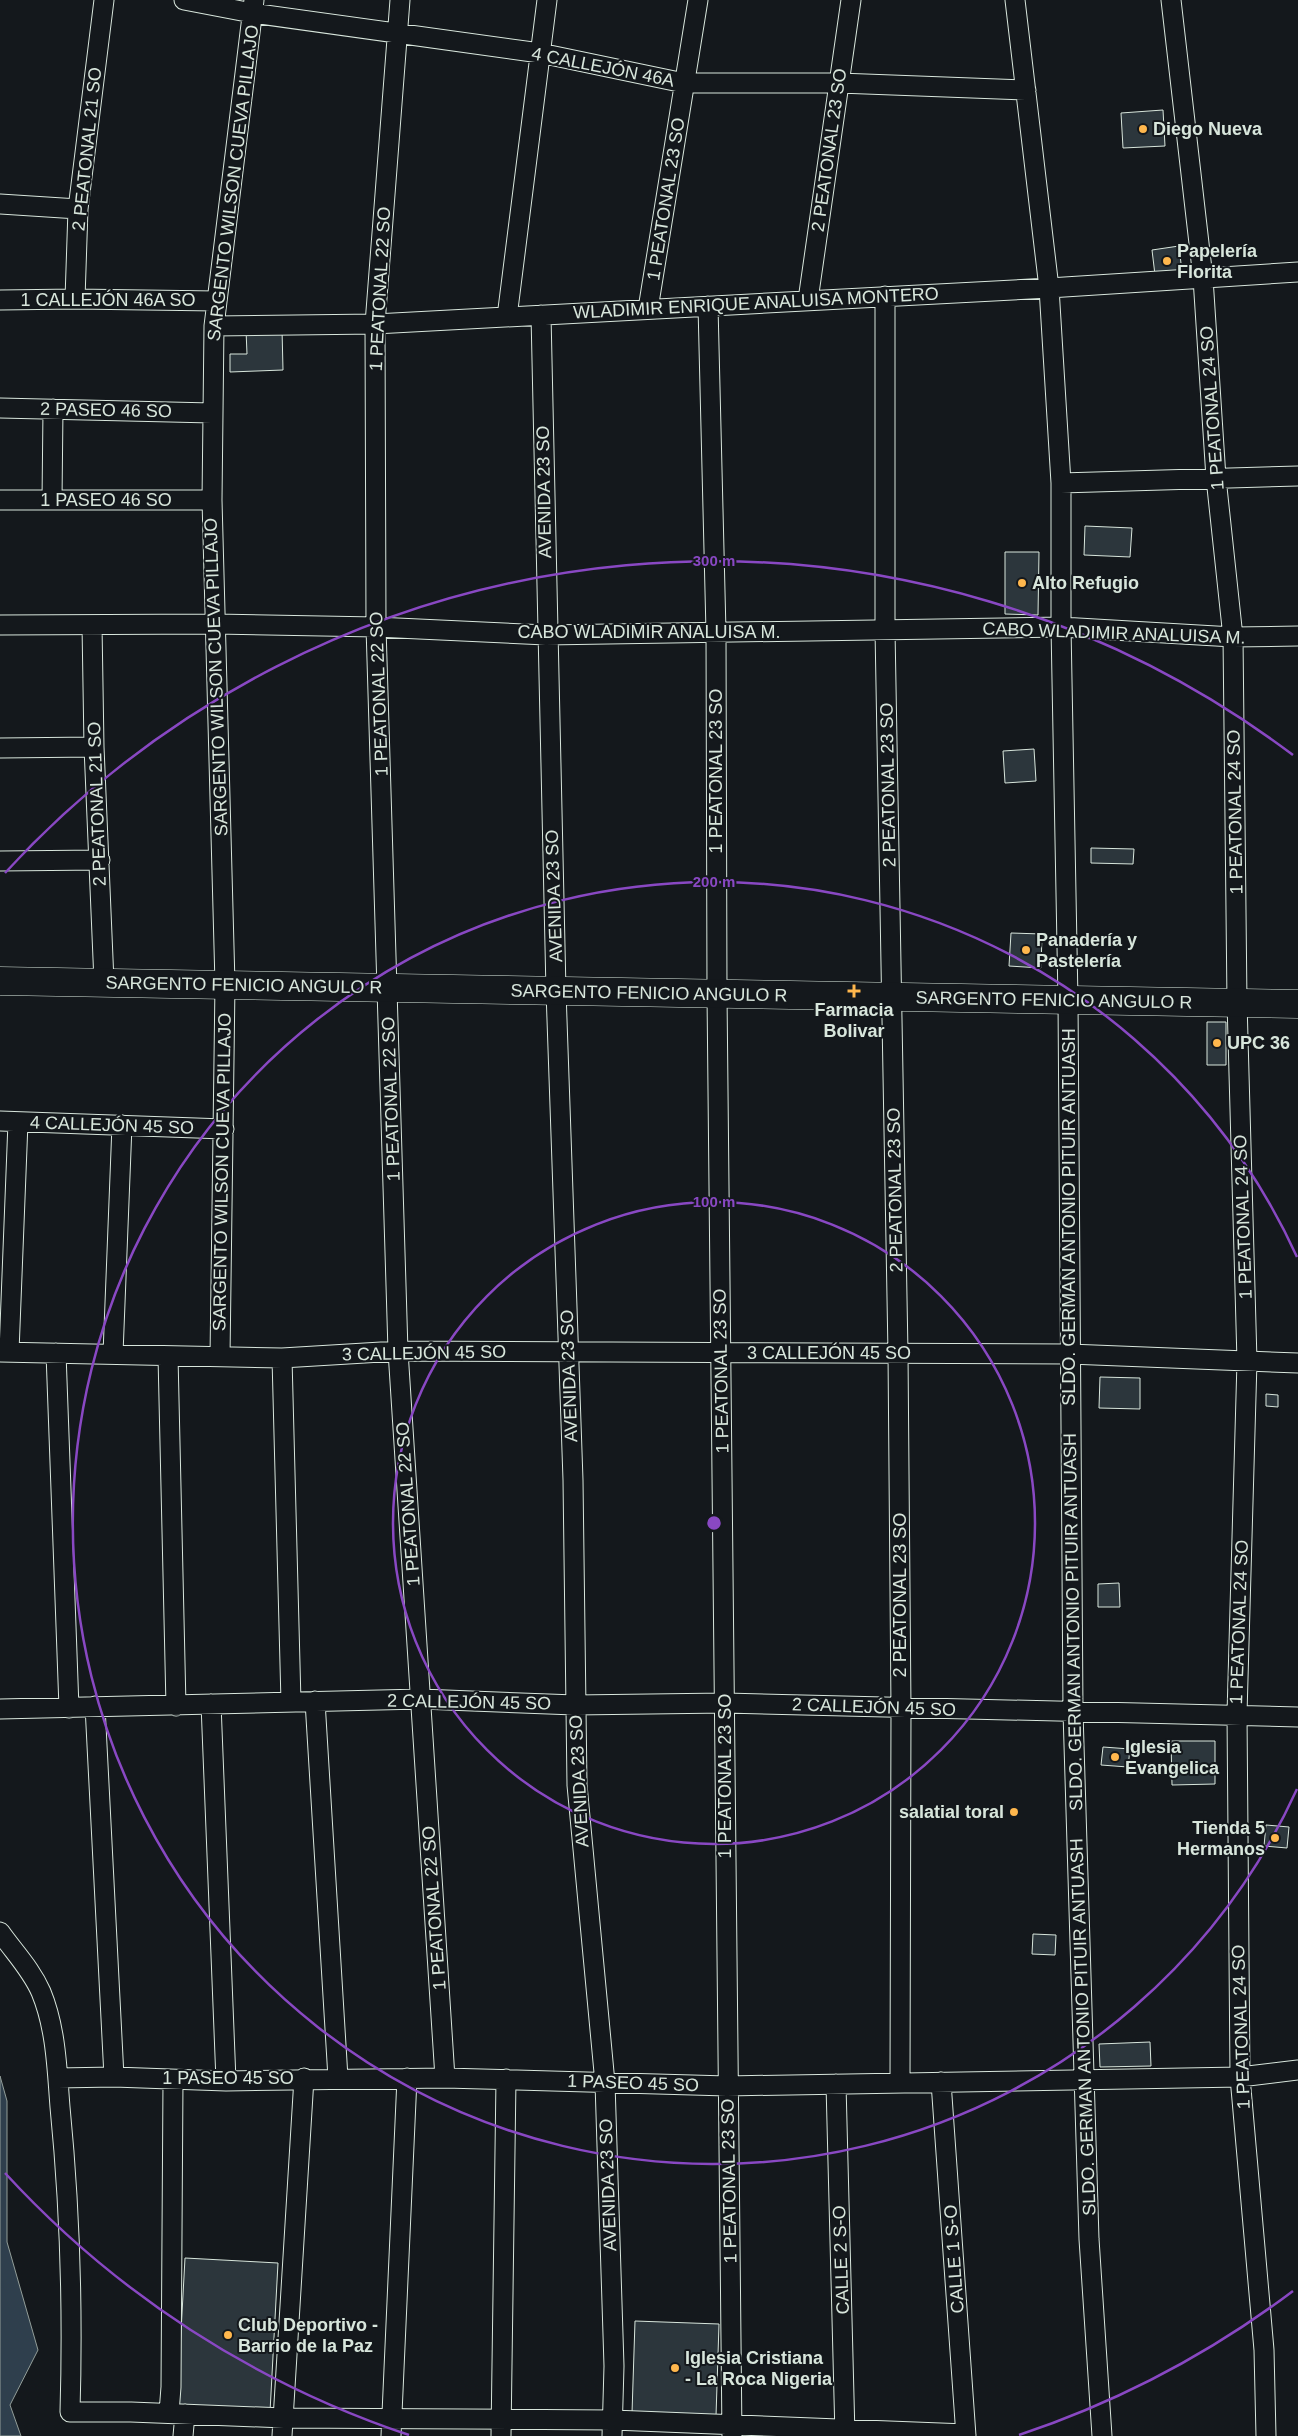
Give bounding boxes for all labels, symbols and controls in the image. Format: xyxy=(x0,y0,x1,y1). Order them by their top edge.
street label: SARGENTO WILSON CUEVA PILLAJO xyxy=(204,24,262,342)
street label: 4 CALLEJÓN 46A xyxy=(530,42,676,91)
street label: 2 PEATONAL 21 SO xyxy=(68,66,106,232)
street label: 2 PEATONAL 23 SO xyxy=(808,67,850,233)
street label: 1 PEATONAL 23 SO xyxy=(643,116,689,282)
place label: Diego Nueva xyxy=(1153,119,1263,139)
marker: Diego Nueva xyxy=(1137,123,1149,135)
street label: 1 PEATONAL 22 SO xyxy=(366,206,394,372)
place label: Papelería Florita xyxy=(1177,241,1258,282)
marker: Papelería Florita xyxy=(1161,255,1173,267)
street label: WLADIMIR ENRIQUE ANALUISA MONTERO xyxy=(573,283,939,323)
street label: 1 CALLEJÓN 46A SO xyxy=(20,289,196,310)
street label: 1 PEATONAL 24 SO xyxy=(1196,325,1228,491)
street label: 2 PASEO 46 SO xyxy=(40,399,172,421)
street label: AVENIDA 23 SO xyxy=(533,425,555,559)
street label: 1 PASEO 46 SO xyxy=(40,490,172,510)
street label: SARGENTO WILSON CUEVA PILLAJO xyxy=(200,518,232,836)
text: 300 m xyxy=(693,552,735,569)
place label: Alto Refugio xyxy=(1032,573,1139,593)
marker: Alto Refugio xyxy=(1016,577,1028,589)
street label: 1 PEATONAL 22 SO xyxy=(366,611,392,777)
street label: CABO WLADIMIR ANALUISA M. xyxy=(982,618,1246,648)
street label: CABO WLADIMIR ANALUISA M. xyxy=(517,622,781,642)
street label: 1 PEATONAL 23 SO xyxy=(706,689,726,853)
street label: 2 PEATONAL 23 SO xyxy=(877,702,899,868)
street label: 2 PEATONAL 21 SO xyxy=(84,721,110,887)
street label: 1 PEATONAL 24 SO xyxy=(1224,729,1246,895)
street label: AVENIDA 23 SO xyxy=(542,829,566,963)
text: 200 m xyxy=(693,873,735,890)
place label: Panadería y Pastelería xyxy=(1036,930,1137,971)
marker: Panadería y Pastelería xyxy=(1020,944,1032,956)
street label: SARGENTO FENICIO ANGULO R xyxy=(105,973,383,997)
street label: SARGENTO FENICIO ANGULO R xyxy=(510,981,788,1005)
marker: Farmacia Bolivar xyxy=(848,985,860,997)
street label: SARGENTO FENICIO ANGULO R xyxy=(915,988,1193,1012)
place label: Farmacia Bolivar xyxy=(814,1000,895,1041)
street label: SARGENTO WILSON CUEVA PILLAJO xyxy=(209,1013,235,1331)
street label: 1 PEATONAL 22 SO xyxy=(378,1016,404,1182)
street label: SLDO. GERMAN ANTONIO PITUIR ANTUASH xyxy=(1059,1028,1079,1406)
place label: UPC 36 xyxy=(1227,1033,1290,1053)
marker: UPC 36 xyxy=(1211,1037,1223,1049)
street label: 2 PEATONAL 23 SO xyxy=(884,1107,906,1273)
street label: 4 CALLEJÓN 45 SO xyxy=(30,1111,194,1138)
street label: 1 PEATONAL 24 SO xyxy=(1230,1134,1256,1300)
text: 100 m xyxy=(693,1193,735,1210)
street label: 1 PEATONAL 23 SO xyxy=(710,1288,732,1454)
street label: AVENIDA 23 SO xyxy=(557,1309,581,1443)
street label: 3 CALLEJÓN 45 SO xyxy=(342,1341,506,1364)
street label: 3 CALLEJÓN 45 SO xyxy=(747,1342,911,1363)
street label: 1 PEATONAL 22 SO xyxy=(392,1421,424,1587)
street label: SLDO. GERMAN ANTONIO PITUIR ANTUASH xyxy=(1060,1433,1086,1811)
street label: 2 PEATONAL 23 SO xyxy=(890,1513,910,1677)
centre of rings xyxy=(705,1514,723,1532)
street label: 1 PEATONAL 24 SO xyxy=(1226,1539,1252,1705)
street label: 2 CALLEJÓN 45 SO xyxy=(387,1690,551,1713)
street label: 2 CALLEJÓN 45 SO xyxy=(792,1693,956,1720)
street label: 1 PEATONAL 23 SO xyxy=(715,1694,735,1858)
street label: AVENIDA 23 SO xyxy=(566,1714,592,1848)
place label: Iglesia Evangelica xyxy=(1125,1737,1220,1778)
marker: Iglesia Evangelica xyxy=(1109,1751,1121,1763)
place label: salatial toral xyxy=(899,1802,1004,1822)
marker: salatial toral xyxy=(1008,1806,1020,1818)
place label: Tienda 5 Hermanos xyxy=(1177,1818,1265,1859)
street label: 1 PEATONAL 22 SO xyxy=(418,1825,450,1991)
marker: Tienda 5 Hermanos xyxy=(1269,1832,1281,1844)
street label: SLDO. GERMAN ANTONIO PITUIR ANTUASH xyxy=(1066,1838,1100,2216)
street label: 1 PEATONAL 24 SO xyxy=(1228,1944,1254,2110)
street label: 1 PASEO 45 SO xyxy=(162,2068,294,2088)
street label: 1 PASEO 45 SO xyxy=(567,2071,699,2095)
street label: 1 PEATONAL 23 SO xyxy=(718,2098,740,2264)
street label: AVENIDA 23 SO xyxy=(596,2118,620,2252)
street label: CALLE 1 S-O xyxy=(940,2204,968,2314)
street label: CALLE 2 S-O xyxy=(829,2205,853,2315)
place label: Club Deportivo - Barrio de la Paz xyxy=(238,2315,378,2356)
marker: Club Deportivo - Barrio de la Paz xyxy=(222,2329,234,2341)
place label: Iglesia Cristiana - La Roca Nigeria xyxy=(685,2348,833,2389)
marker: Iglesia Cristiana - La Roca Nigeria xyxy=(669,2362,681,2374)

